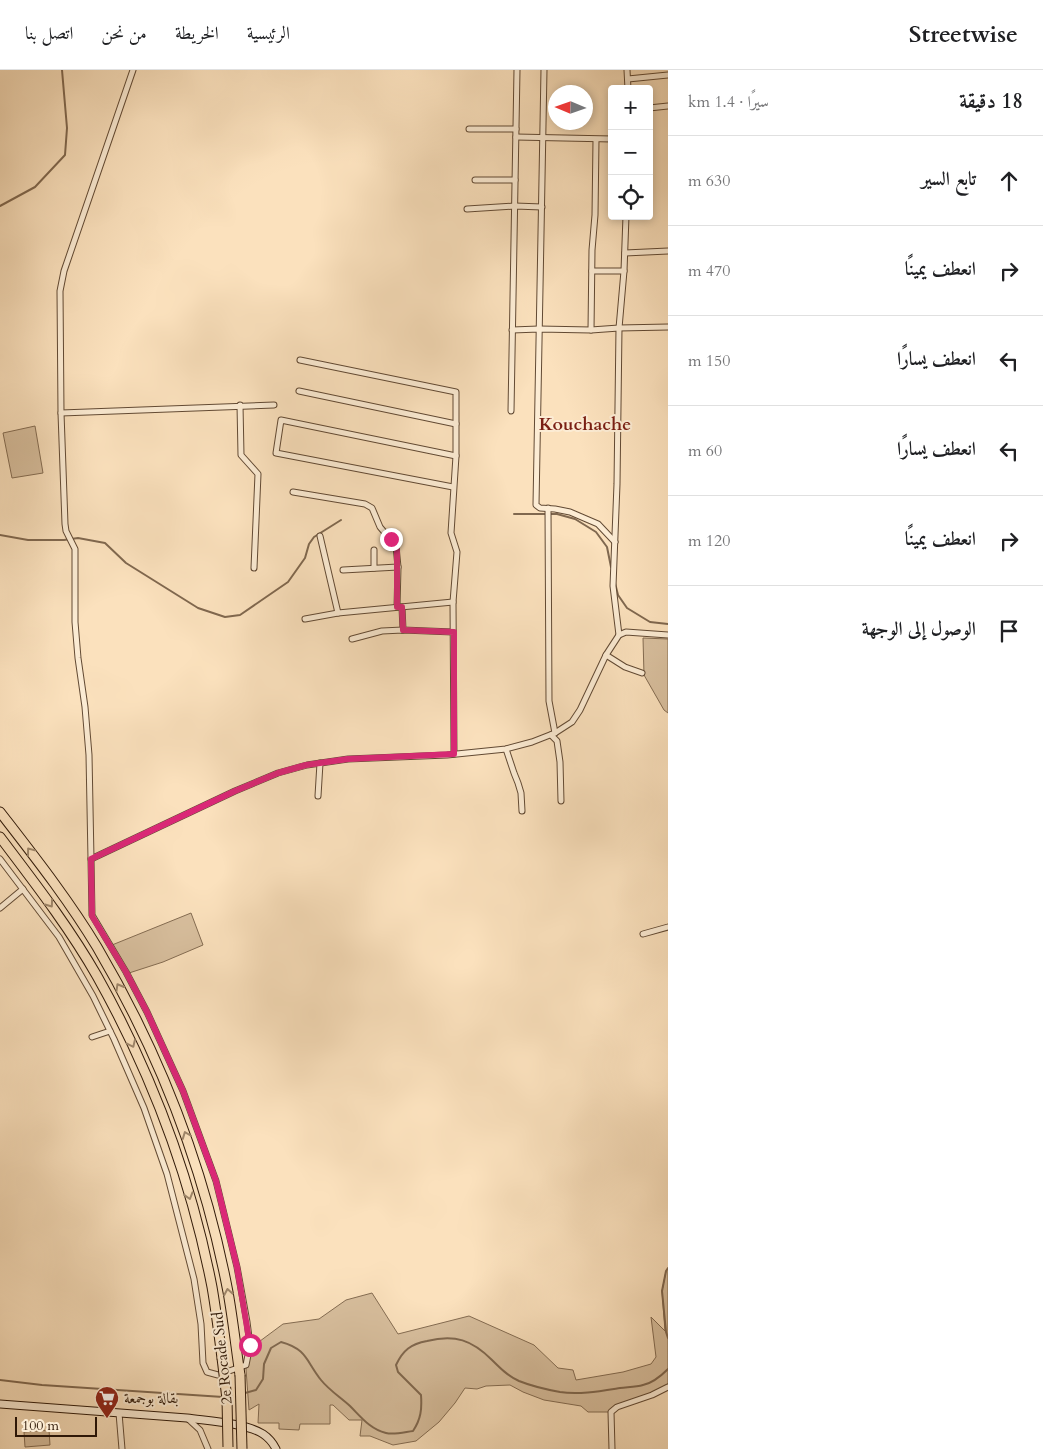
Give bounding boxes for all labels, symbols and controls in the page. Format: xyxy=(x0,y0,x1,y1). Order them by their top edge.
text: Streetwise xyxy=(909,18,1018,51)
text: اتصل بنا xyxy=(25,21,73,46)
text: من نحن xyxy=(101,21,147,46)
text: الخريطة xyxy=(175,21,219,46)
text: الرئيسية xyxy=(247,21,290,46)
north arrow xyxy=(548,85,593,130)
map controls xyxy=(608,85,653,220)
button: + xyxy=(608,85,653,130)
text: 18 دقيقة xyxy=(959,87,1023,116)
text: سيرًا · 1.4 km xyxy=(688,91,769,113)
button: − xyxy=(608,130,653,175)
text: تابع السير xyxy=(921,166,976,192)
icon: ahead xyxy=(995,167,1023,195)
text: 630 m xyxy=(688,170,730,192)
button: locate xyxy=(608,175,653,220)
text: انعطف يمينًا xyxy=(905,256,976,282)
icon: right xyxy=(995,257,1023,285)
text: 470 m xyxy=(688,260,730,282)
text: انعطف يسارًا xyxy=(897,346,976,372)
icon: left xyxy=(995,347,1023,375)
text: 150 m xyxy=(688,350,730,372)
district label: Kouchache xyxy=(539,412,631,437)
text: انعطف يسارًا xyxy=(897,436,976,462)
icon: left xyxy=(995,437,1023,465)
text: 60 m xyxy=(688,440,722,462)
text: انعطف يمينًا xyxy=(905,526,976,552)
icon: right xyxy=(995,527,1023,555)
route end xyxy=(380,528,403,551)
text: 120 m xyxy=(688,530,730,552)
text: الوصول إلى الوجهة xyxy=(862,616,976,642)
icon: arrive xyxy=(995,617,1023,645)
one-way arrow xyxy=(28,848,36,857)
one-way arrow xyxy=(44,899,53,908)
one-way arrow xyxy=(116,984,126,993)
one-way arrow xyxy=(126,1039,136,1048)
one-way arrow xyxy=(182,1131,192,1140)
one-way arrow xyxy=(184,1191,194,1200)
one-way arrow xyxy=(223,1288,234,1296)
street label: 2e Rocade Sud xyxy=(207,1311,237,1405)
route start xyxy=(239,1334,262,1357)
supermarket icon: بقالة بوجمعة xyxy=(94,1385,120,1419)
place label: بقالة بوجمعة xyxy=(124,1388,178,1408)
scale bar xyxy=(15,1414,98,1437)
text: 100 m xyxy=(22,1416,59,1435)

